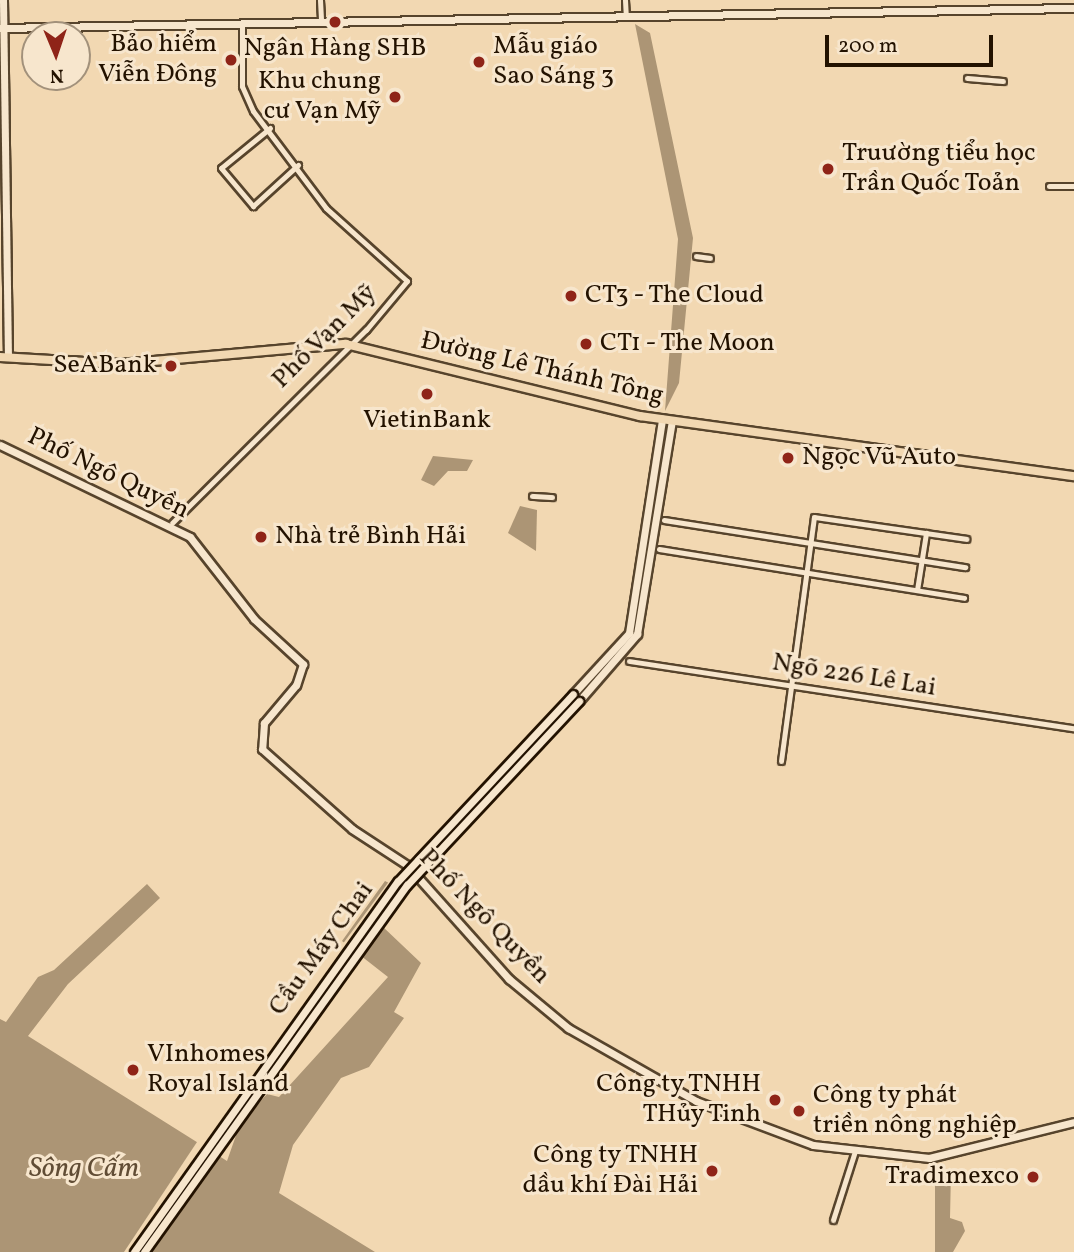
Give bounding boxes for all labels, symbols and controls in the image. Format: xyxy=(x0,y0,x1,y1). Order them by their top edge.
marker: Ngân Hàng SHB xyxy=(327,14,343,30)
north arrow xyxy=(21,21,91,91)
scale bar xyxy=(829,21,997,65)
place label: Bảo hiểm Viễn Đông xyxy=(98,29,217,90)
place label: Mẫu giáo Sao Sáng 3 xyxy=(493,31,614,92)
text: 200 m xyxy=(838,32,898,61)
place label: Ngân Hàng SHB xyxy=(244,33,426,65)
marker: Bảo hiểm Viễn Đông xyxy=(223,52,239,68)
marker: Mẫu giáo Sao Sáng 3 xyxy=(471,54,487,70)
text: N xyxy=(49,62,64,88)
place label: Khu chung cư Vạn Mỹ xyxy=(258,66,381,128)
marker: Khu chung cư Vạn Mỹ xyxy=(387,89,403,105)
place label: Truường tiểu học Trần Quốc Toản xyxy=(842,138,1036,200)
marker: Truường tiểu học Trần Quốc Toản xyxy=(820,161,836,177)
street label: Phố Vạn Mỹ xyxy=(266,278,384,396)
place label: CT3 - The Cloud xyxy=(585,280,766,312)
marker: CT3 - The Cloud xyxy=(563,288,579,304)
street label: Đường Lê Thánh Tông xyxy=(417,326,667,412)
place label: CT1 - The Moon xyxy=(600,328,777,360)
marker: CT1 - The Moon xyxy=(578,336,594,352)
place label: SeABank xyxy=(53,350,157,382)
marker: SeABank xyxy=(163,358,179,374)
marker: VietinBank xyxy=(419,386,435,402)
place label: VietinBank xyxy=(363,405,491,437)
street label: Phố Ngô Quyền xyxy=(22,421,194,527)
place label: Ngọc Vũ Auto xyxy=(802,442,957,474)
marker: Ngọc Vũ Auto xyxy=(780,450,796,466)
place label: Nhà trẻ Bình Hải xyxy=(275,521,466,553)
marker: Nhà trẻ Bình Hải xyxy=(253,529,269,545)
street label: Ngõ 226 Lê Lai xyxy=(770,648,938,704)
street label: Phố Ngô Quyền xyxy=(412,843,556,991)
street label: Cầu Máy Chai xyxy=(263,876,381,1022)
place label: VInhomes Royal Island xyxy=(147,1039,289,1100)
marker: VInhomes Royal Island xyxy=(125,1062,141,1078)
place label: Công ty TNHH THủy Tinh xyxy=(595,1069,761,1130)
place label: Công ty phát triền nông nghiệp xyxy=(813,1080,1017,1142)
marker: Công ty TNHH THủy Tinh xyxy=(767,1092,783,1108)
marker: Công ty phát triền nông nghiệp xyxy=(791,1103,807,1119)
place label: Công ty TNHH dầu khí Đài Hải xyxy=(523,1140,698,1202)
water label: Sông Cấm xyxy=(29,1152,139,1186)
place label: Tradimexco xyxy=(885,1161,1019,1193)
marker: Công ty TNHH dầu khí Đài Hải xyxy=(704,1163,720,1179)
marker: Tradimexco xyxy=(1025,1169,1041,1185)

